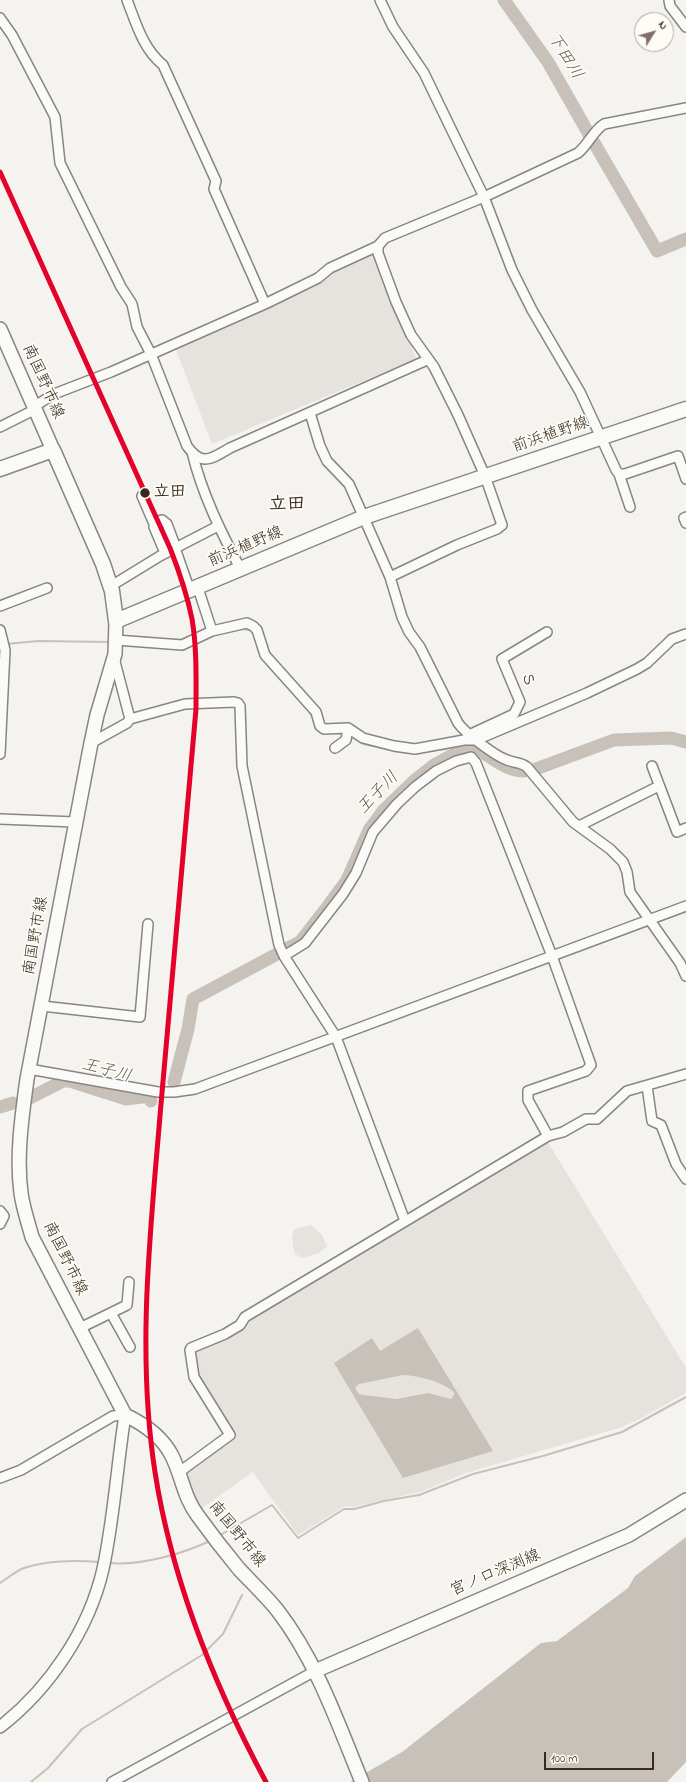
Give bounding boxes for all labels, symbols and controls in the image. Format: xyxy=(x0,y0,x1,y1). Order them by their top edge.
north arrow xyxy=(634,12,674,52)
text: N xyxy=(654,18,671,33)
water label: 下田川 xyxy=(542,30,586,84)
street label: 南国野市線 xyxy=(17,342,67,422)
street label: 前浜植野線 xyxy=(510,414,592,458)
place label: 立田 xyxy=(154,483,186,503)
marker: 立田 xyxy=(138,486,152,500)
district label: 立田 xyxy=(269,495,305,517)
street label: 前浜植野線 xyxy=(205,524,287,572)
street label: S xyxy=(516,672,538,688)
water label: 王子川 xyxy=(354,769,404,819)
street label: 南国野市線 xyxy=(21,895,53,977)
water label: 王子川 xyxy=(79,1056,133,1088)
street label: 南国野市線 xyxy=(38,1219,90,1299)
street label: 南国野市線 xyxy=(203,1498,269,1572)
street label: 宮ノ口深渕線 xyxy=(448,1546,544,1602)
scale bar xyxy=(546,1744,656,1770)
text: 100 m xyxy=(551,1750,578,1768)

